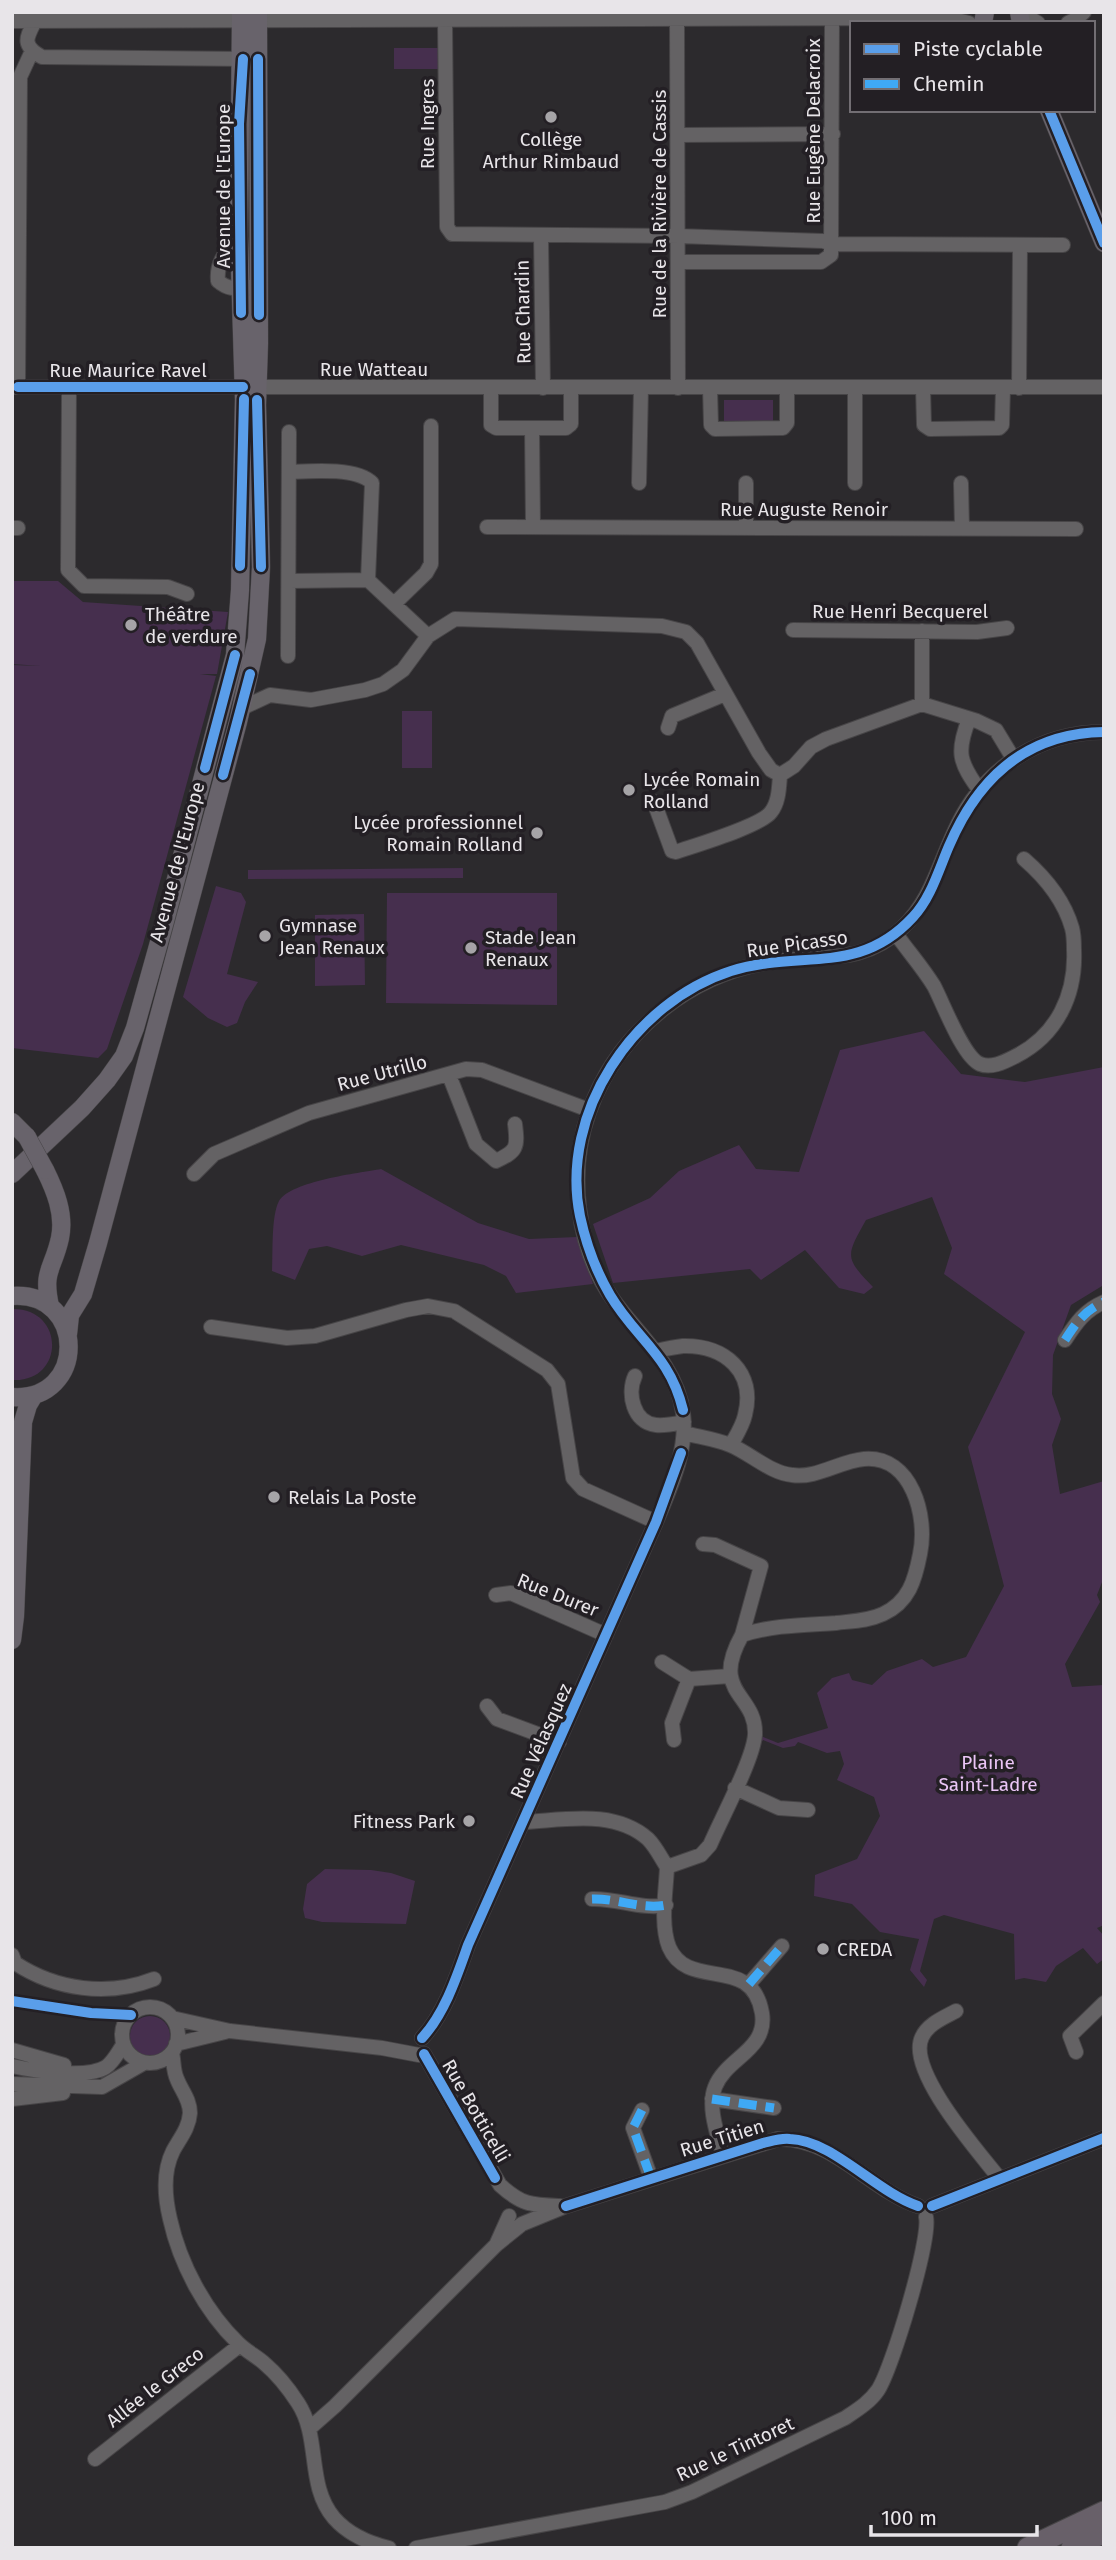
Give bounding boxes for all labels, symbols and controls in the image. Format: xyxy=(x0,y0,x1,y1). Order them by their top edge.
legend xyxy=(850,21,1095,112)
text: Piste cyclable xyxy=(913,36,1043,62)
street label: Rue Eugène Delacroix xyxy=(802,38,825,224)
text: Chemin xyxy=(913,71,985,97)
street label: Rue Ingres xyxy=(416,79,439,169)
street label: Rue de la Rivière de Cassis xyxy=(648,90,671,318)
street label: Avenue de l'Europe xyxy=(212,104,235,268)
marker: Collège Arthur Rimbaud xyxy=(543,109,559,125)
place label: Collège Arthur Rimbaud xyxy=(483,128,619,173)
street label: Rue Chardin xyxy=(511,260,535,364)
street label: Rue Watteau xyxy=(320,358,428,381)
street label: Rue Maurice Ravel xyxy=(49,359,207,382)
street label: Rue Auguste Renoir xyxy=(720,498,889,521)
street label: Rue Henri Becquerel xyxy=(812,600,989,623)
place label: Théâtre de verdure xyxy=(145,603,238,648)
marker: Théâtre de verdure xyxy=(123,617,139,633)
place label: Lycée Romain Rolland xyxy=(643,768,760,813)
street label: Avenue de l'Europe xyxy=(145,779,209,945)
marker: Lycée Romain Rolland xyxy=(621,782,637,798)
place label: Lycée professionnel Romain Rolland xyxy=(353,811,523,856)
marker: Lycée professionnel Romain Rolland xyxy=(529,825,545,841)
place label: Gymnase Jean Renaux xyxy=(279,914,386,959)
place label: Stade Jean Renaux xyxy=(485,926,577,971)
street label: Rue Picasso xyxy=(745,926,849,962)
marker: Gymnase Jean Renaux xyxy=(257,928,273,944)
marker: Stade Jean Renaux xyxy=(463,940,479,956)
street label: Rue Utrillo xyxy=(334,1050,430,1096)
place label: Relais La Poste xyxy=(288,1486,417,1509)
marker: Relais La Poste xyxy=(266,1489,282,1505)
street label: Rue Durer xyxy=(514,1568,603,1622)
street label: Rue Vélasquez xyxy=(505,1680,577,1802)
park label: Plaine Saint-Ladre xyxy=(938,1751,1038,1796)
place label: Fitness Park xyxy=(353,1810,455,1833)
marker: Fitness Park xyxy=(461,1813,477,1829)
place label: CREDA xyxy=(837,1938,892,1961)
marker: CREDA xyxy=(815,1941,831,1957)
street label: Rue Botticelli xyxy=(437,2055,515,2167)
street label: Rue Titien xyxy=(677,2114,767,2162)
street label: Allée le Greco xyxy=(102,2342,208,2432)
street label: Rue le Tintoret xyxy=(673,2412,797,2486)
scale bar xyxy=(871,2494,1037,2538)
text: 100 m xyxy=(881,2505,937,2531)

